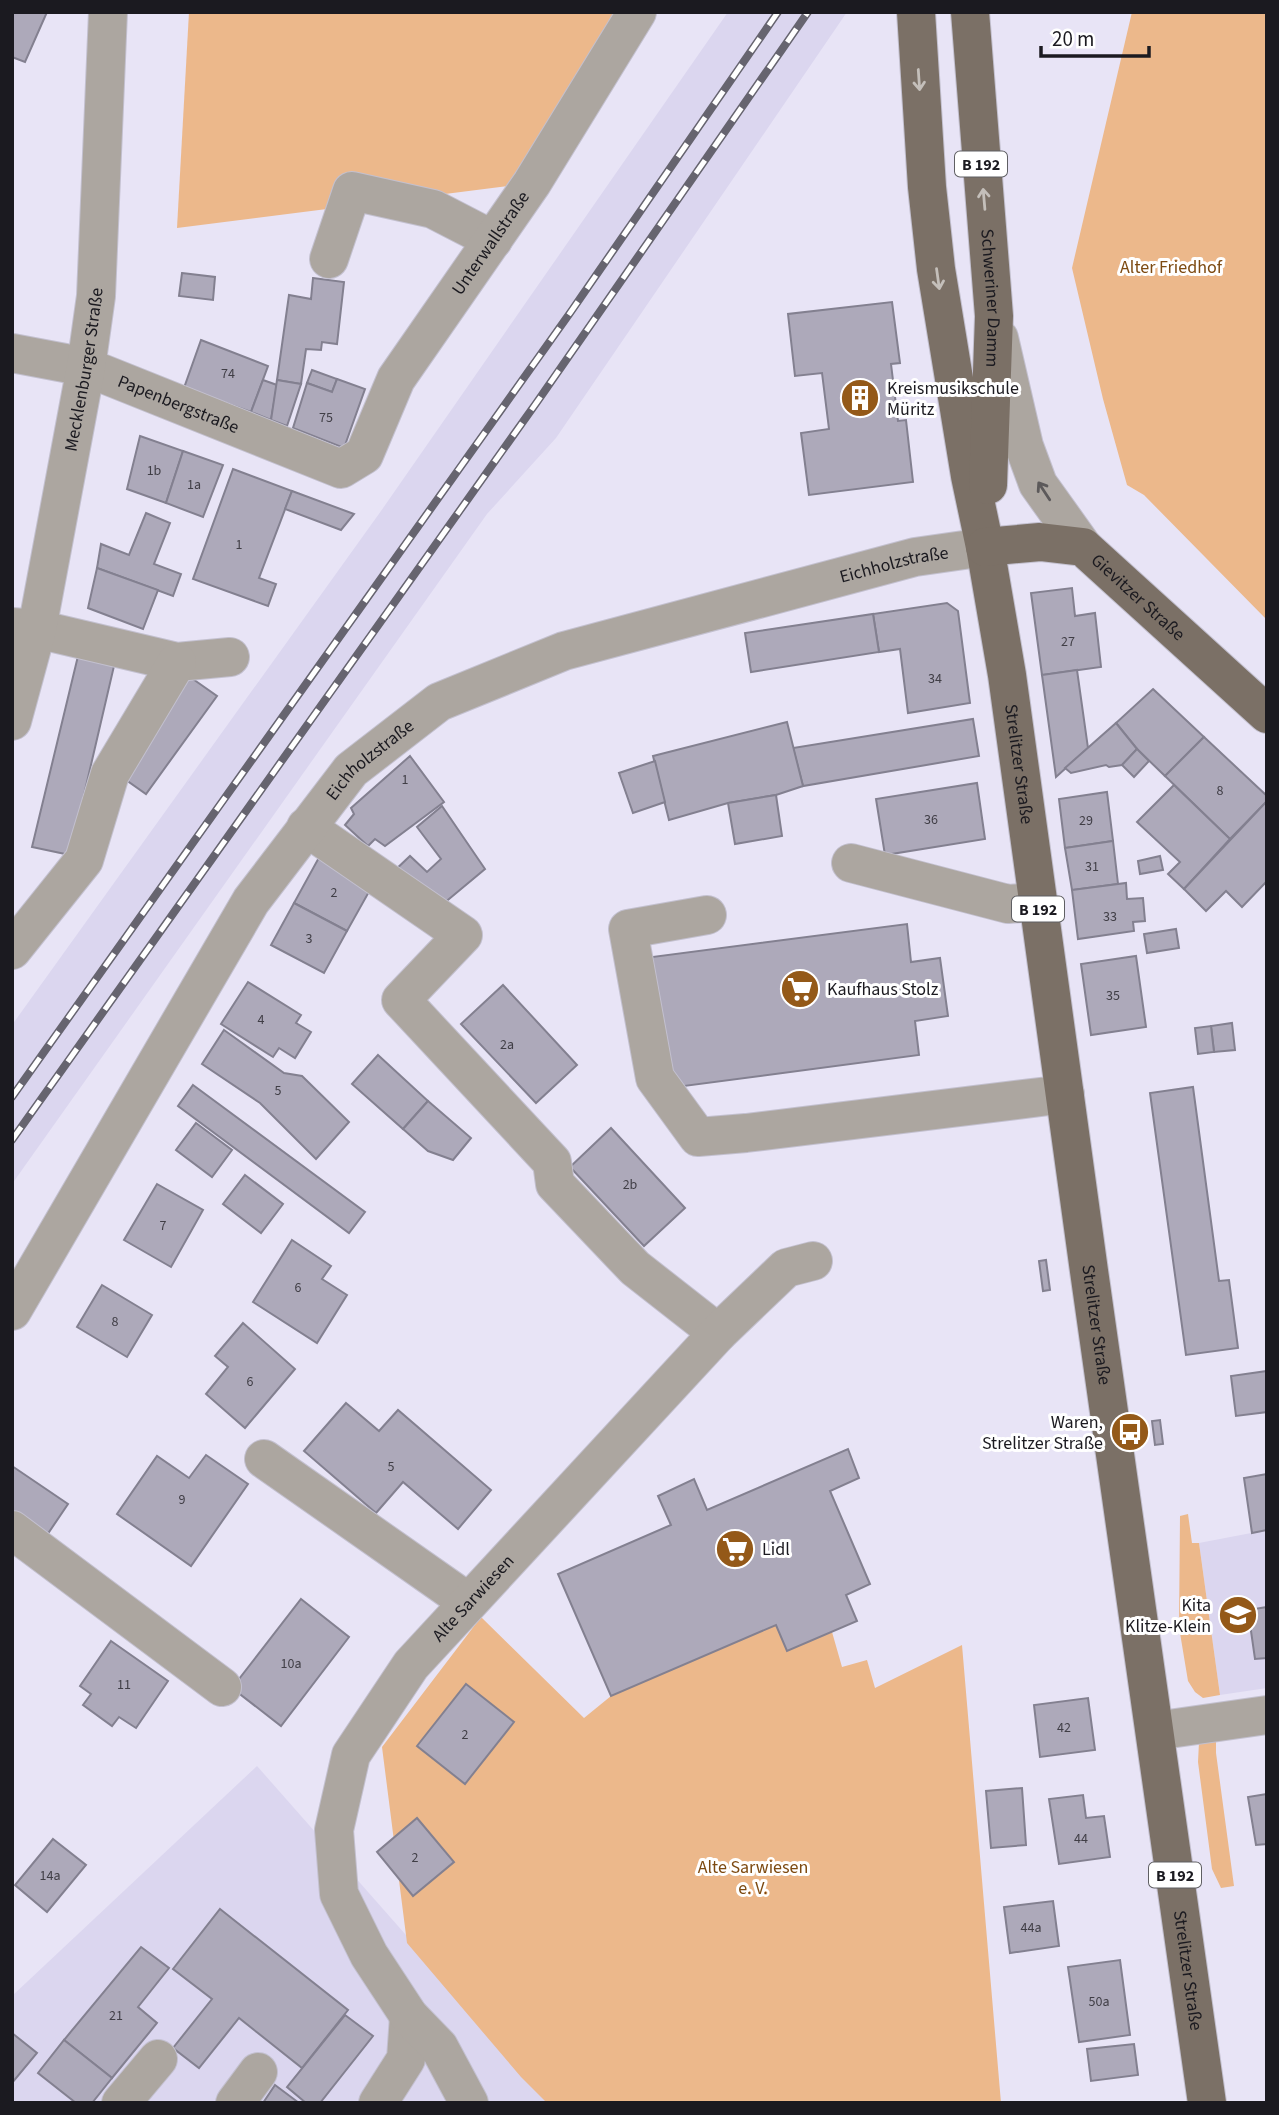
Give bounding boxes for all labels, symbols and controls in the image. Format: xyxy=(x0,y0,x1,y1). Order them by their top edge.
scale bar xyxy=(1041,14,1150,58)
text: 20 m xyxy=(1052,24,1094,54)
one-way arrow xyxy=(913,69,926,92)
road number: B 192 xyxy=(955,152,1007,176)
street label: Unterwallstraße xyxy=(446,186,536,300)
one-way arrow xyxy=(977,189,990,211)
street label: Schweriner Damm xyxy=(974,228,1006,368)
park label: Alter Friedhof xyxy=(1120,255,1223,280)
one-way arrow xyxy=(931,267,944,290)
street label: Mecklenburger Straße xyxy=(58,287,109,454)
house number: 74 xyxy=(221,364,235,384)
street label: Papenbergstraße xyxy=(114,369,243,440)
place label: Kreismusikschule Müritz xyxy=(887,376,1019,422)
building icon: Kreismusikschule Müritz xyxy=(839,377,881,419)
house number: 75 xyxy=(319,408,333,428)
house number: 1b xyxy=(147,461,162,481)
house number: 1a xyxy=(187,475,201,495)
one-way arrow xyxy=(1037,482,1051,501)
house number: 1 xyxy=(236,535,243,555)
street label: Eichholzstraße xyxy=(837,540,950,590)
street label: Gievitzer Straße xyxy=(1085,548,1190,647)
house number: 27 xyxy=(1061,632,1075,652)
house number: 34 xyxy=(928,669,942,689)
street label: Strelitzer Straße xyxy=(998,702,1039,826)
street label: Eichholzstraße xyxy=(320,714,419,806)
house number: 1 xyxy=(402,770,409,790)
house number: 8 xyxy=(1217,781,1224,801)
house number: 36 xyxy=(924,810,938,830)
house number: 29 xyxy=(1079,811,1093,831)
house number: 31 xyxy=(1085,857,1099,877)
house number: 2 xyxy=(331,883,338,903)
road number: B 192 xyxy=(1012,897,1064,922)
house number: 33 xyxy=(1103,907,1117,927)
house number: 3 xyxy=(306,929,313,949)
supermarket icon: Kaufhaus Stolz xyxy=(779,968,821,1010)
place label: Kaufhaus Stolz xyxy=(827,977,939,1002)
house number: 35 xyxy=(1106,986,1120,1006)
house number: 4 xyxy=(258,1010,265,1030)
house number: 2a xyxy=(500,1035,514,1055)
house number: 5 xyxy=(275,1081,282,1101)
house number: 2b xyxy=(623,1175,638,1195)
house number: 7 xyxy=(160,1216,167,1236)
street label: Strelitzer Straße xyxy=(1075,1263,1117,1387)
house number: 6 xyxy=(295,1278,302,1298)
house number: 8 xyxy=(112,1312,119,1332)
house number: 6 xyxy=(247,1372,254,1392)
place label: Waren, Strelitzer Straße xyxy=(982,1410,1103,1456)
bus stop icon: Waren, Strelitzer Straße xyxy=(1109,1411,1151,1453)
house number: 5 xyxy=(388,1457,395,1477)
house number: 9 xyxy=(179,1490,186,1510)
supermarket icon: Lidl xyxy=(714,1528,756,1570)
place label: Lidl xyxy=(762,1537,790,1562)
street label: Alte Sarwiesen xyxy=(426,1549,520,1648)
place label: Kita Klitze-Klein xyxy=(1125,1593,1211,1639)
school or university icon: Kita Klitze-Klein xyxy=(1217,1594,1259,1636)
house number: 10a xyxy=(281,1654,301,1674)
house number: 11 xyxy=(117,1675,131,1695)
house number: 42 xyxy=(1057,1718,1071,1738)
house number: 2 xyxy=(462,1725,469,1745)
house number: 44 xyxy=(1074,1829,1088,1849)
house number: 2 xyxy=(412,1848,419,1868)
park label: Alte Sarwiesen e. V. xyxy=(698,1855,808,1901)
road number: B 192 xyxy=(1149,1862,1201,1887)
house number: 14a xyxy=(40,1866,60,1886)
street label: Strelitzer Straße xyxy=(1167,1909,1209,2032)
house number: 44a xyxy=(1021,1918,1041,1938)
house number: 50a xyxy=(1089,1992,1109,2012)
house number: 21 xyxy=(109,2006,123,2026)

